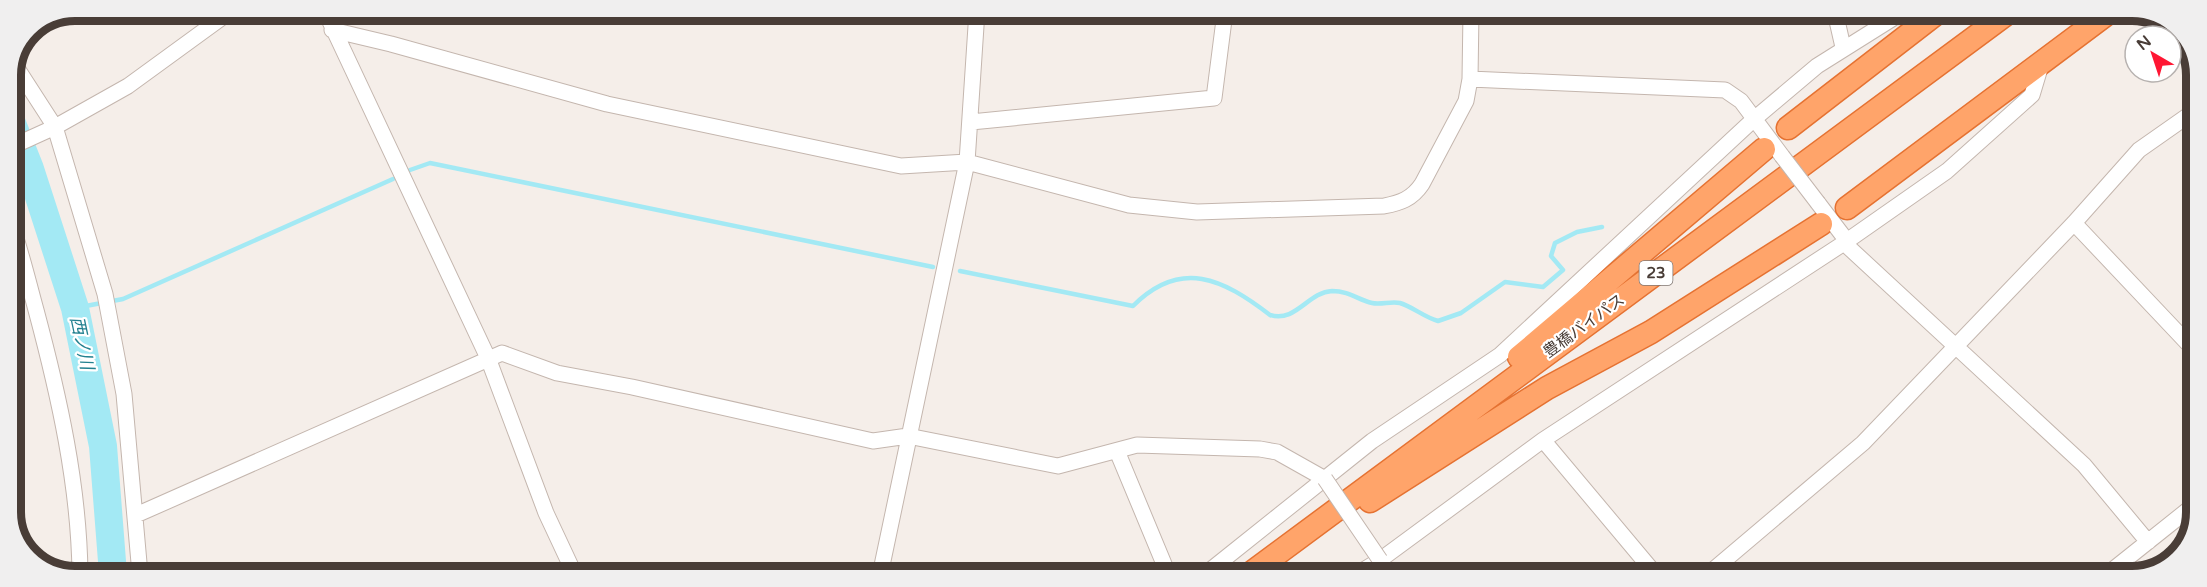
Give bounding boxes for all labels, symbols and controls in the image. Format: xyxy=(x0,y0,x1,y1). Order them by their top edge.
north arrow xyxy=(2123,24,2183,84)
text: N xyxy=(2133,31,2155,55)
road number: 23 xyxy=(1640,261,1672,285)
street label: 豊橋バイパス xyxy=(1539,290,1629,362)
water label: 西ノ川 xyxy=(66,314,99,374)

